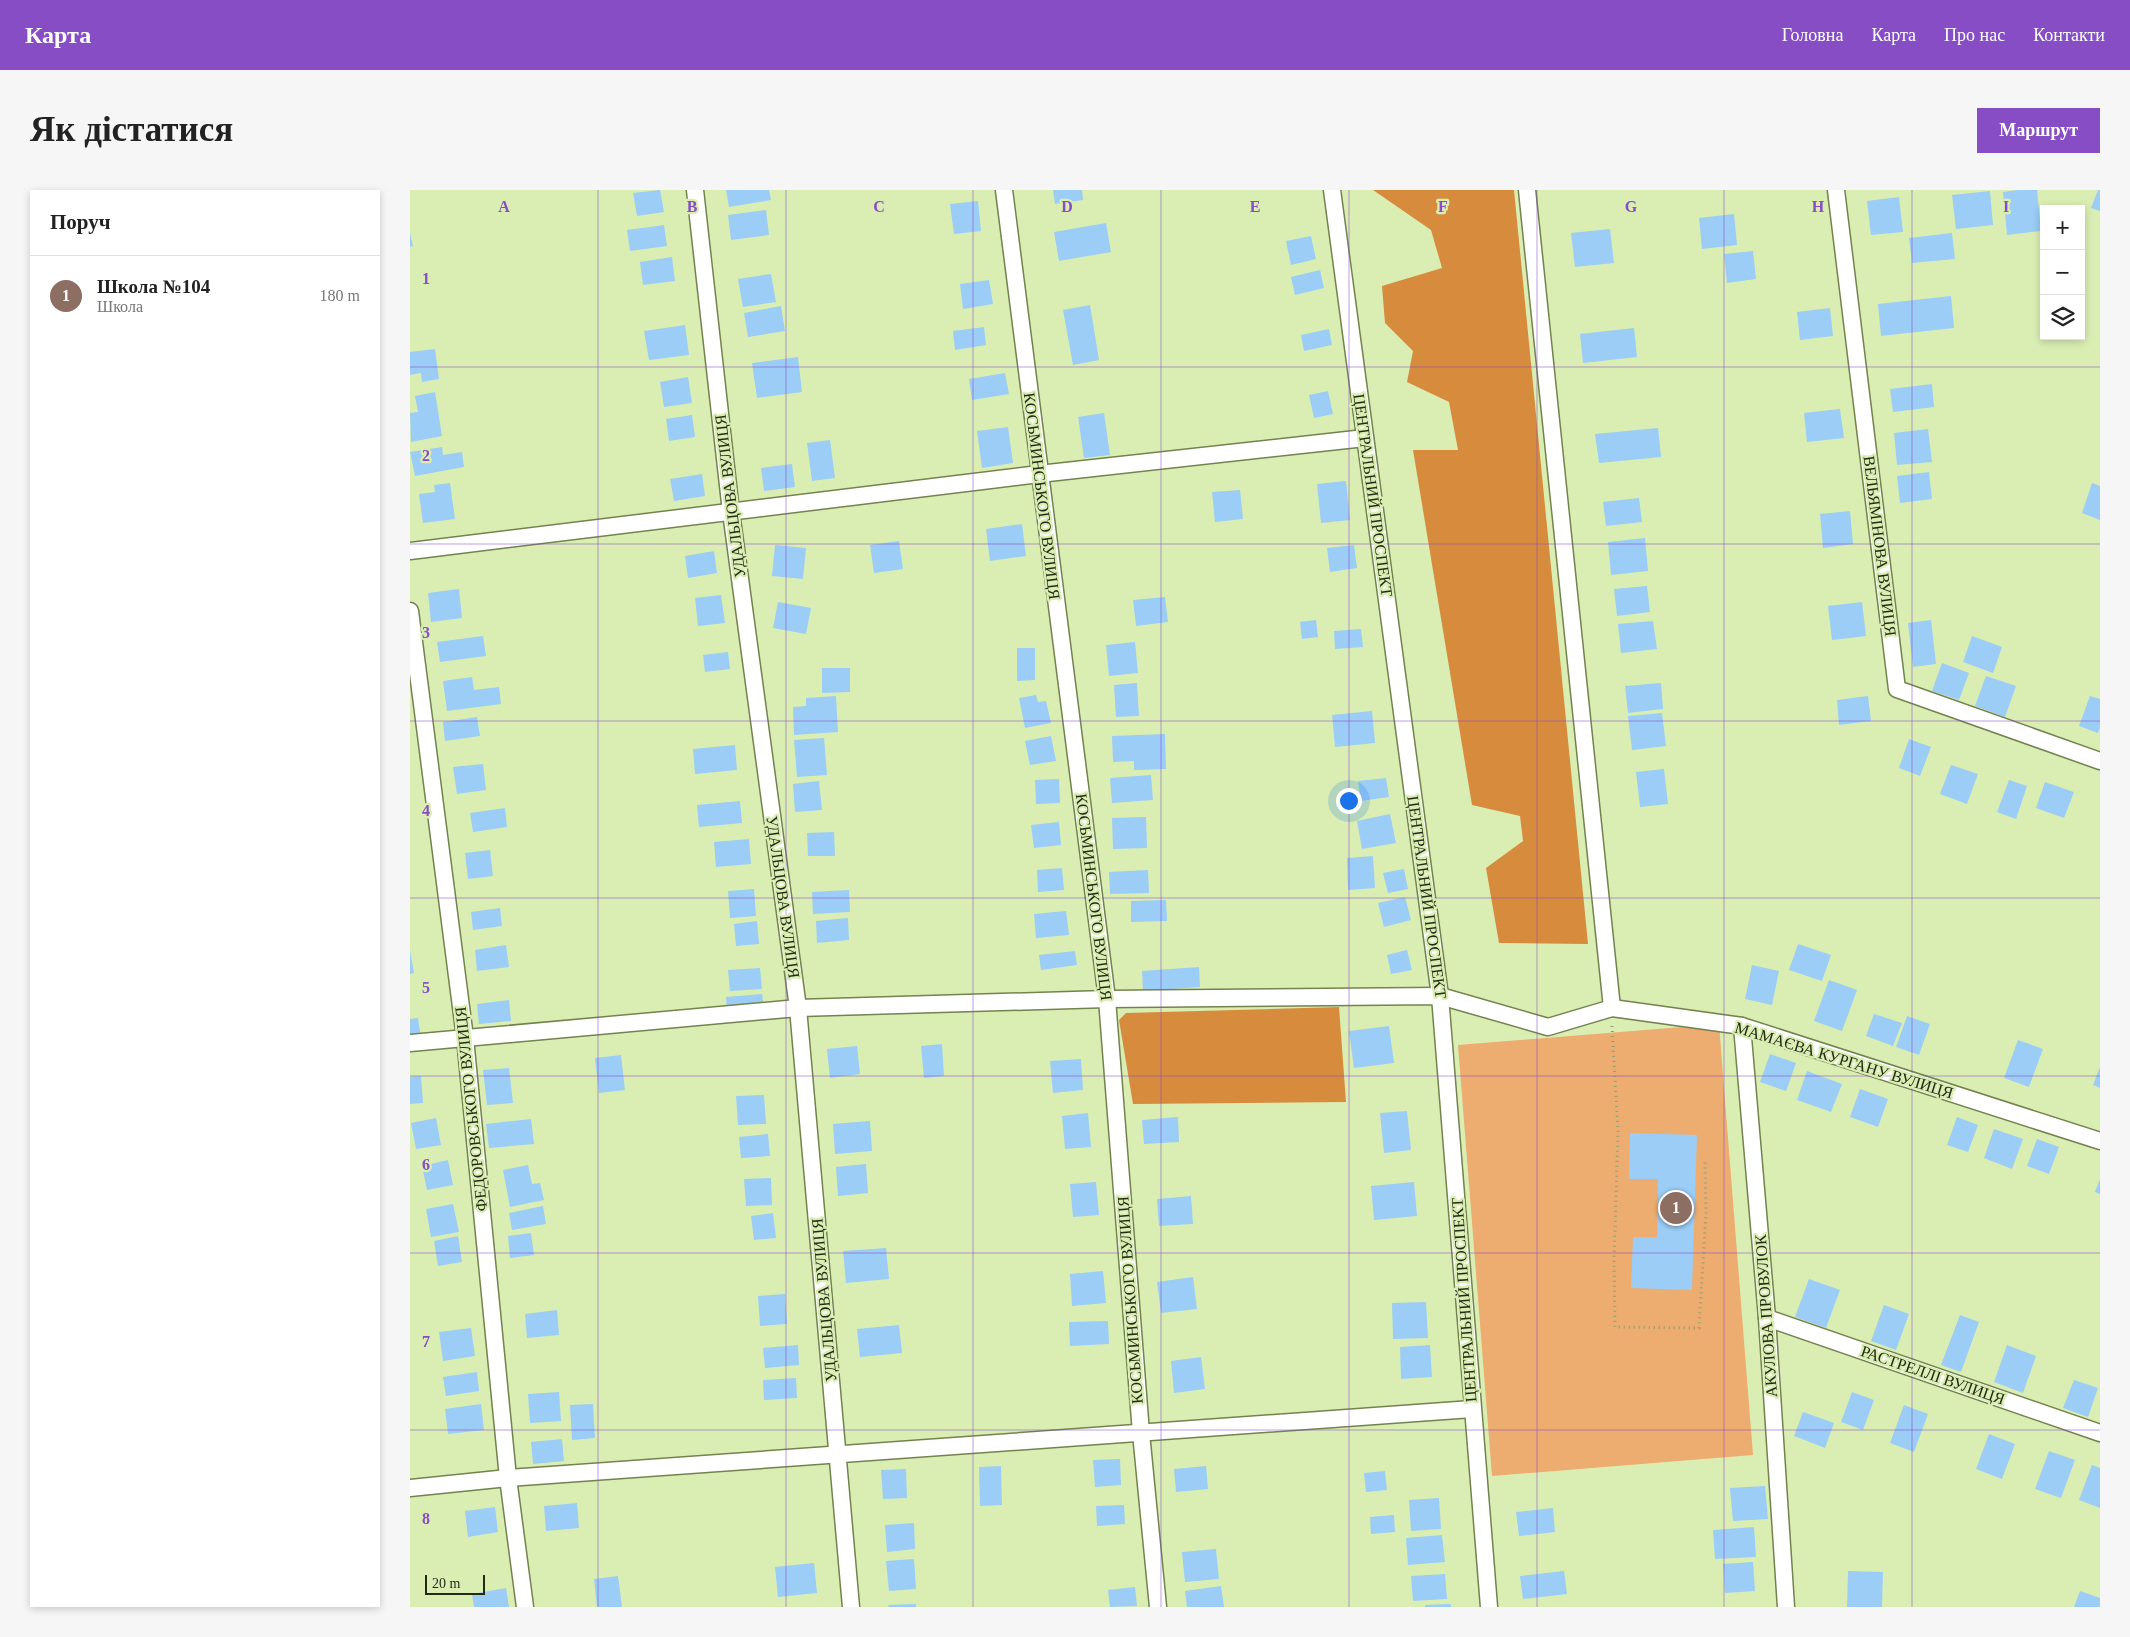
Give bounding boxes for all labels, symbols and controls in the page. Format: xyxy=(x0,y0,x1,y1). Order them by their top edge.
text: Карта xyxy=(25,22,91,48)
text: Головна xyxy=(1782,25,1843,45)
text: Карта xyxy=(1871,25,1916,45)
text: Про нас xyxy=(1944,25,2005,45)
text: Контакти xyxy=(2033,25,2105,45)
button: Маршрут xyxy=(1977,108,2100,153)
text: Як дістатися xyxy=(30,110,233,149)
text: A xyxy=(498,198,510,215)
text: B xyxy=(687,198,698,215)
text: C xyxy=(873,198,885,215)
text: D xyxy=(1061,198,1073,215)
text: E xyxy=(1250,198,1260,215)
text: F xyxy=(1438,198,1448,215)
text: G xyxy=(1625,198,1638,215)
text: H xyxy=(1812,198,1825,215)
text: I xyxy=(2003,198,2009,215)
map controls xyxy=(2040,205,2085,340)
button: + xyxy=(2040,205,2085,250)
text: Поруч xyxy=(50,210,111,234)
button: − xyxy=(2040,250,2085,295)
text: 1 xyxy=(422,270,430,287)
text: Школа №104 xyxy=(97,276,210,297)
text: 1 xyxy=(62,287,70,304)
text: 180 m xyxy=(320,287,360,304)
button: layers xyxy=(2040,295,2085,340)
text: Школа xyxy=(97,298,143,315)
street label: КОСЬМИНСЬКОГО ВУЛИЦЯ xyxy=(1020,392,1063,601)
street label: ЦЕНТРАЛЬНИЙ ПРОСПЕКТ xyxy=(1349,392,1397,598)
street label: УДАЛЬЦОВА ВУЛИЦЯ xyxy=(712,413,749,578)
text: 2 xyxy=(422,447,430,464)
street label: ВЕЛЬЯМІНОВА ВУЛИЦЯ xyxy=(1860,455,1900,638)
text: 3 xyxy=(422,624,430,641)
your location xyxy=(1336,788,1362,814)
street label: КОСЬМИНСЬКОГО ВУЛИЦЯ xyxy=(1072,793,1115,1002)
street label: ЦЕНТРАЛЬНИЙ ПРОСПЕКТ xyxy=(1403,794,1451,1000)
text: 4 xyxy=(422,802,430,819)
street label: УДАЛЬЦОВА ВУЛИЦЯ xyxy=(762,815,803,980)
text: 5 xyxy=(422,979,430,996)
street label: ФЕДОРОВСЬКОГО ВУЛИЦЯ xyxy=(452,1005,491,1212)
street label: МАМАЄВА КУРГАНУ ВУЛИЦЯ xyxy=(1732,1019,1956,1102)
text: 6 xyxy=(422,1156,430,1173)
pin: 1 xyxy=(1660,1189,1692,1227)
street label: КОСЬМИНСЬКОГО ВУЛИЦЯ xyxy=(1114,1195,1147,1404)
street label: ЦЕНТРАЛЬНИЙ ПРОСПЕКТ xyxy=(1447,1197,1481,1403)
street label: УДАЛЬЦОВА ВУЛИЦЯ xyxy=(808,1217,841,1382)
street label: АКУЛОВА ПРОВУЛОК xyxy=(1752,1234,1780,1398)
text: 7 xyxy=(422,1333,430,1350)
street label: РАСТРЕЛЛІ ВУЛИЦЯ xyxy=(1858,1342,2008,1409)
text: 8 xyxy=(422,1510,430,1527)
scale bar xyxy=(425,1572,485,1595)
text: 20 m xyxy=(432,1576,460,1591)

